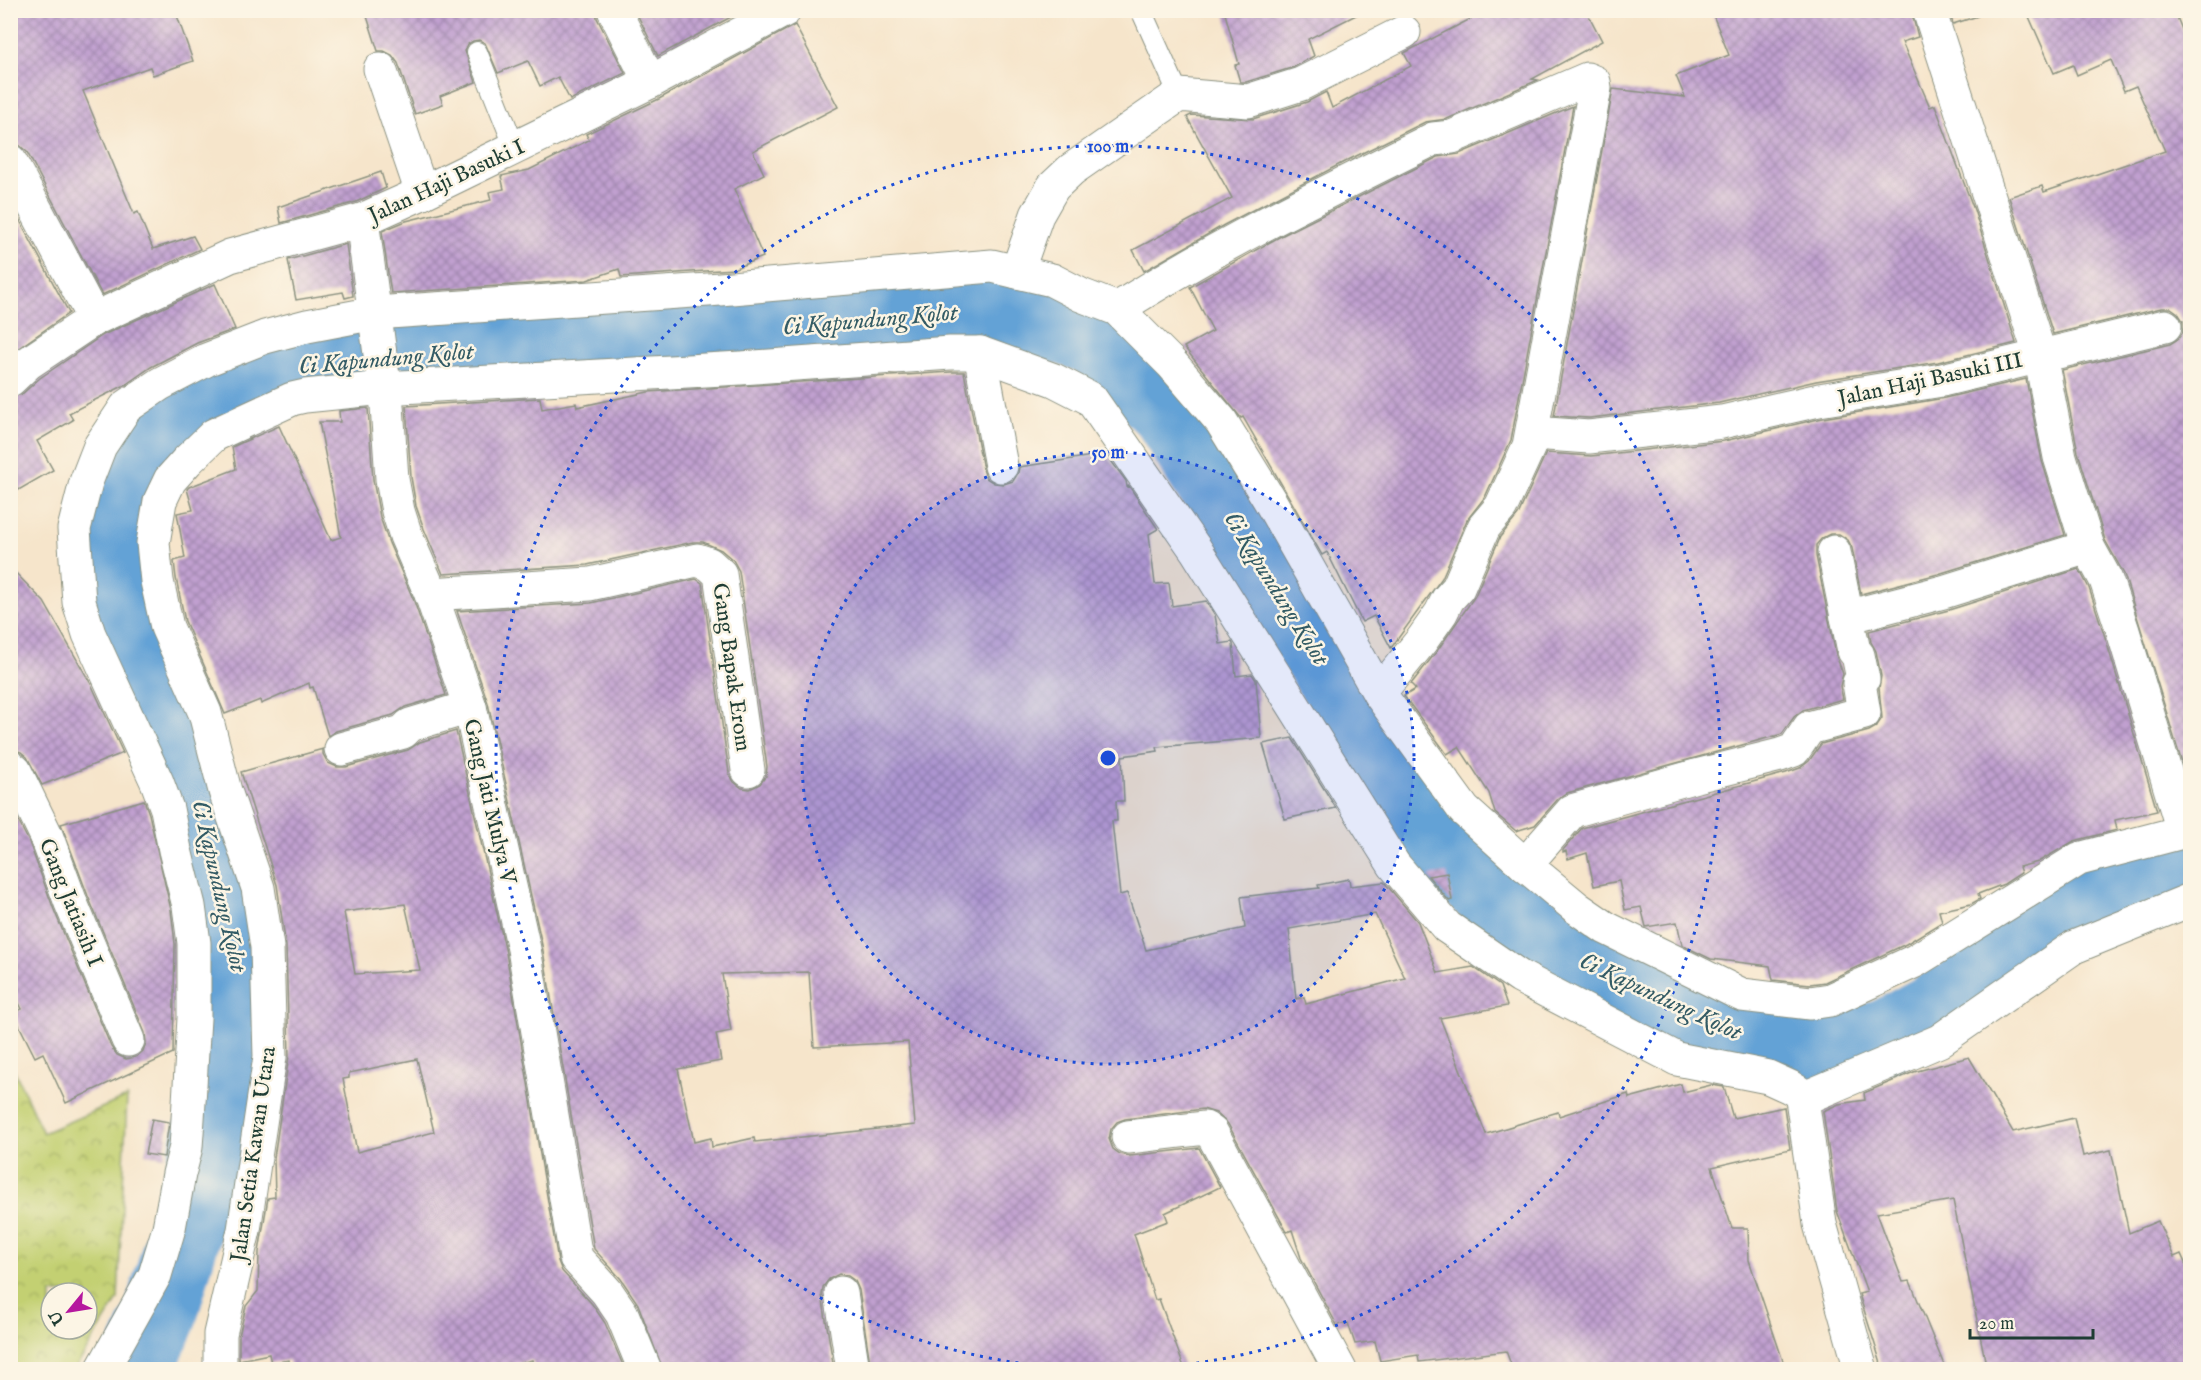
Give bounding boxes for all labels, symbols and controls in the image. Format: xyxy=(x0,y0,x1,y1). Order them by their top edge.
street label: Jalan Haji Basuki I xyxy=(361,133,530,232)
text: 100 m xyxy=(1087,136,1129,159)
water label: Ci Kapundung Kolot xyxy=(781,297,960,344)
water label: Ci Kapundung Kolot xyxy=(297,336,476,383)
street label: Jalan Haji Basuki III xyxy=(1832,347,2025,414)
text: 50 m xyxy=(1091,442,1125,465)
water label: Ci Kapundung Kolot xyxy=(1216,506,1336,673)
street label: Gang Bapak Erom xyxy=(705,581,757,753)
street label: Gang Jati Mulya V xyxy=(456,716,522,887)
centre of rings xyxy=(1098,748,1118,768)
water label: Ci Kapundung Kolot xyxy=(184,797,254,977)
street label: Gang Jatiasih I xyxy=(32,834,109,971)
water label: Ci Kapundung Kolot xyxy=(1574,946,1748,1049)
street label: Jalan Setia Kawan Utara xyxy=(225,1044,283,1267)
north arrow xyxy=(39,1281,99,1341)
scale bar xyxy=(1970,1302,2093,1340)
text: U xyxy=(45,1306,70,1329)
text: 20 m xyxy=(1979,1313,2014,1336)

